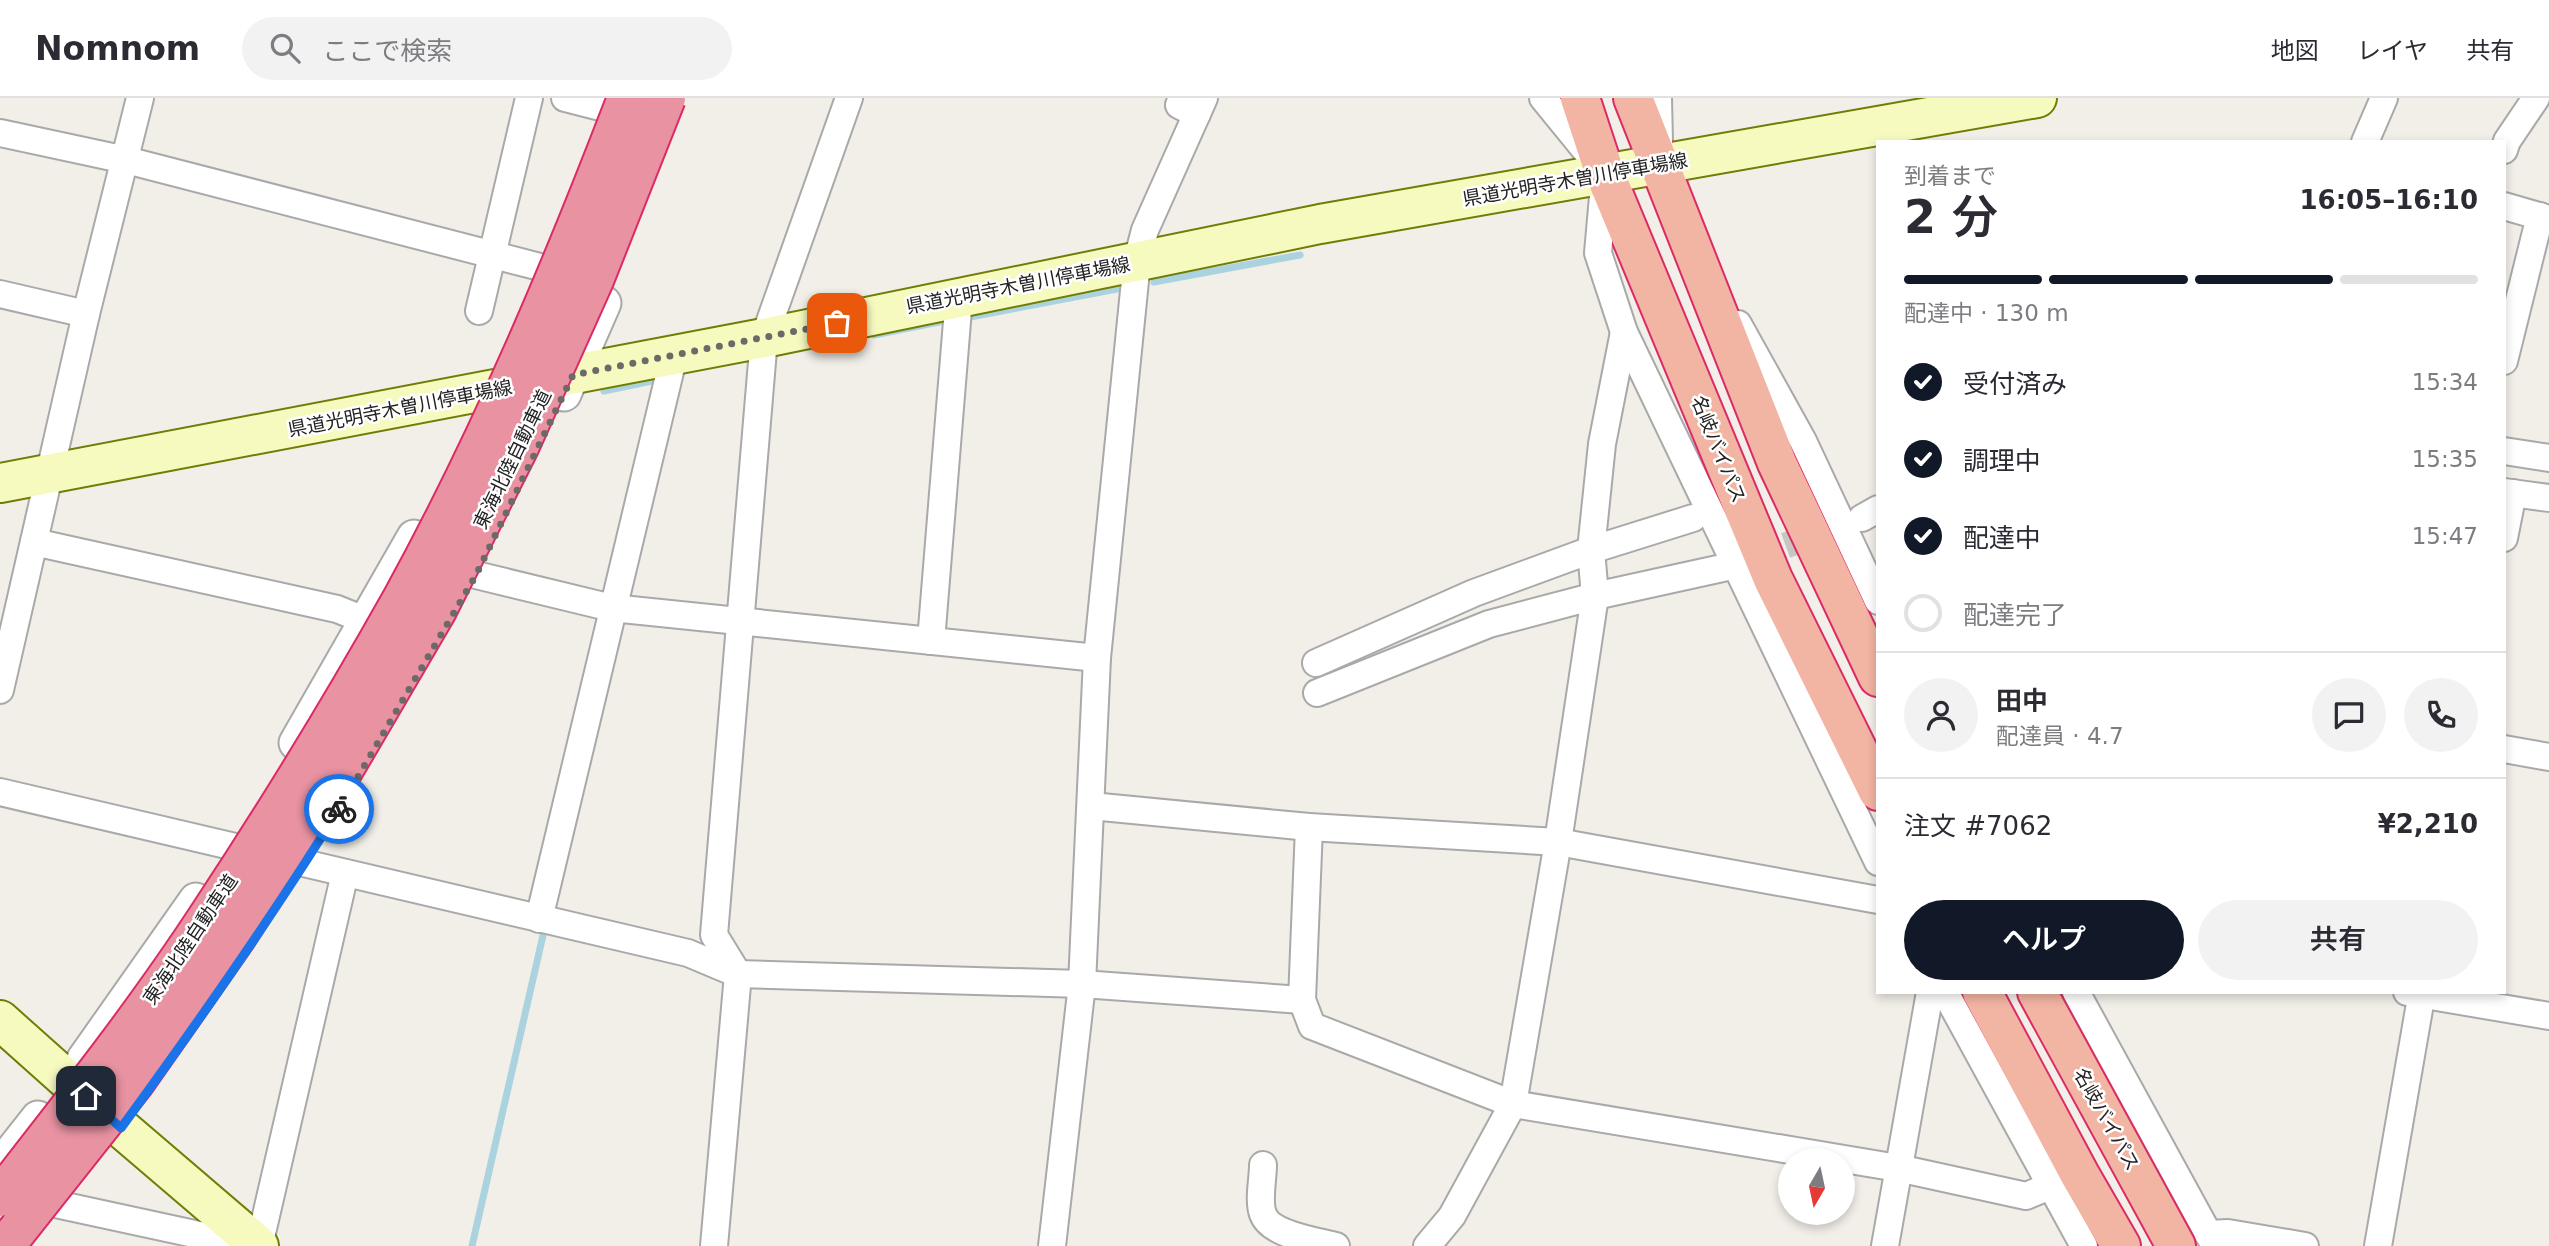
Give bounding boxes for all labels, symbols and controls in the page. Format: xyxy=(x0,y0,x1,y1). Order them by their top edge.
search box xyxy=(242,17,732,80)
text: Nomnom xyxy=(35,29,200,68)
icon: search xyxy=(266,29,304,67)
text: ここで検索 xyxy=(322,36,452,66)
text: 地図 xyxy=(2271,37,2319,65)
text: レイヤ xyxy=(2357,37,2428,65)
text: 共有 xyxy=(2466,37,2514,65)
street label: 県道光明寺木曽川停車場線 xyxy=(1461,148,1689,210)
text: 到着まで xyxy=(1904,163,1996,189)
text: 16:05–16:10 xyxy=(2299,185,2478,215)
text: 2 分 xyxy=(1904,190,1998,244)
street label: 県道光明寺木曽川停車場線 xyxy=(904,252,1132,318)
pin xyxy=(807,293,867,353)
text: 配達中 · 130 m xyxy=(1904,300,2069,326)
icon: bag xyxy=(818,304,856,342)
icon: check xyxy=(1904,363,1942,401)
text: 受付済み xyxy=(1963,369,2067,399)
text: 15:34 xyxy=(2412,369,2478,395)
street label: 県道光明寺木曽川停車場線 xyxy=(286,375,514,441)
street label: 東海北陸自動車道 xyxy=(469,386,555,532)
street label: 名岐バイパス xyxy=(1688,392,1750,506)
icon: check xyxy=(1904,440,1942,478)
text: 調理中 xyxy=(1963,446,2041,476)
text: 15:35 xyxy=(2412,446,2478,472)
icon: check xyxy=(1904,517,1942,555)
text: 配達中 xyxy=(1963,523,2041,553)
text: 15:47 xyxy=(2412,523,2478,549)
text: 配達完了 xyxy=(1963,600,2067,630)
button: person xyxy=(1904,678,1978,752)
button: chat xyxy=(2312,678,2386,752)
button: phone xyxy=(2404,678,2478,752)
text: 田中 xyxy=(1996,686,2048,716)
text: 配達員 · 4.7 xyxy=(1996,723,2124,749)
courier xyxy=(304,774,374,844)
icon: bike xyxy=(320,790,358,828)
text: ¥2,210 xyxy=(2378,809,2478,839)
text: 注文 #7062 xyxy=(1904,811,2052,841)
street label: 東海北陸自動車道 xyxy=(138,870,242,1008)
button: ヘルプ xyxy=(1904,900,2184,980)
button: 共有 xyxy=(2198,900,2478,980)
street label: 名岐バイパス xyxy=(2070,1064,2144,1174)
pin xyxy=(56,1066,116,1126)
icon: home xyxy=(67,1077,105,1115)
north arrow xyxy=(1778,1148,1855,1225)
map controls xyxy=(1778,1148,1855,1225)

